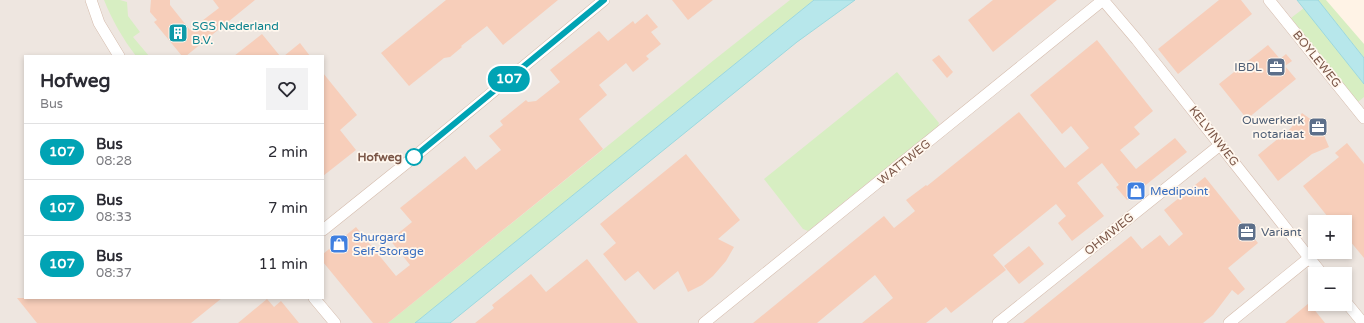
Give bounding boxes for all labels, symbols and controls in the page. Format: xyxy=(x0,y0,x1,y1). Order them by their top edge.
place label: SGS Nederland B.V. xyxy=(192,19,279,47)
building icon: SGS Nederland B.V. xyxy=(167,22,189,44)
street label: BOYLEWEG xyxy=(1290,28,1344,90)
office icon: IBDL xyxy=(1265,56,1287,78)
place label: IBDL xyxy=(1234,60,1262,74)
line badge: 107 xyxy=(486,66,532,92)
button: heart xyxy=(266,68,308,110)
text: Hofweg xyxy=(40,70,110,92)
text: 107 xyxy=(496,70,522,87)
text: Bus xyxy=(40,96,63,112)
street label: KELVINWEG xyxy=(1186,103,1242,169)
place label: Ouwerkerk notariaat xyxy=(1242,113,1304,141)
office icon: Ouwerkerk notariaat xyxy=(1307,116,1329,138)
text: Bus xyxy=(96,135,123,153)
street label: WATTWEG xyxy=(875,137,933,187)
text: 107 xyxy=(49,143,75,160)
text: 2 min xyxy=(268,143,308,161)
marker: Hofweg xyxy=(405,148,423,166)
place label: Hofweg xyxy=(358,150,402,165)
text: 08:28 xyxy=(96,153,132,169)
shop icon: Medipoint xyxy=(1125,180,1147,202)
place label: Medipoint xyxy=(1150,184,1209,198)
text: Bus xyxy=(96,191,123,209)
text: 107 xyxy=(49,199,75,216)
text: 7 min xyxy=(268,199,308,217)
text: 08:33 xyxy=(96,209,132,225)
street label: OHMWEG xyxy=(1082,210,1136,258)
map controls xyxy=(1308,215,1352,311)
button: + xyxy=(1308,215,1352,259)
office icon: Variant xyxy=(1236,221,1258,243)
place label: Variant xyxy=(1261,225,1302,239)
place label: Shurgard Self-Storage xyxy=(353,230,424,258)
shop icon: Shurgard Self-Storage xyxy=(328,233,350,255)
text: Bus xyxy=(96,247,123,265)
text: 107 xyxy=(49,255,75,272)
text: 11 min xyxy=(259,255,308,273)
text: 08:37 xyxy=(96,265,132,281)
button: − xyxy=(1308,267,1352,311)

